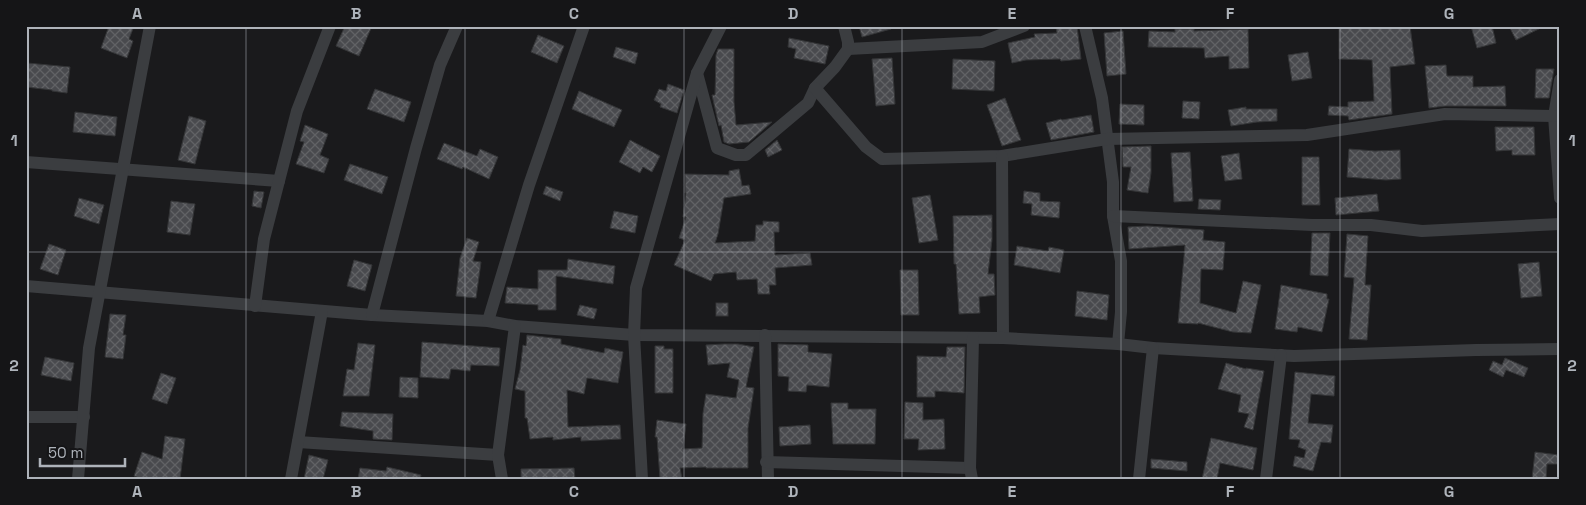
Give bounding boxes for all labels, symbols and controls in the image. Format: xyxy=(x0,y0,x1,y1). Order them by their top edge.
text: A xyxy=(132,3,142,24)
text: B xyxy=(351,3,361,24)
text: C xyxy=(569,3,579,24)
text: D xyxy=(788,3,798,24)
text: E xyxy=(1008,3,1017,24)
text: F xyxy=(1226,3,1235,24)
text: G xyxy=(1444,3,1454,24)
text: 1 xyxy=(10,130,18,151)
text: 1 xyxy=(1568,130,1576,151)
text: 2 xyxy=(9,355,19,376)
text: 2 xyxy=(1567,355,1577,376)
scale bar xyxy=(40,435,125,467)
text: 50 m xyxy=(48,443,83,462)
text: A xyxy=(132,481,142,502)
text: B xyxy=(351,481,361,502)
text: C xyxy=(569,481,579,502)
text: D xyxy=(788,481,798,502)
text: E xyxy=(1008,481,1017,502)
text: F xyxy=(1226,481,1235,502)
text: G xyxy=(1444,481,1454,502)

